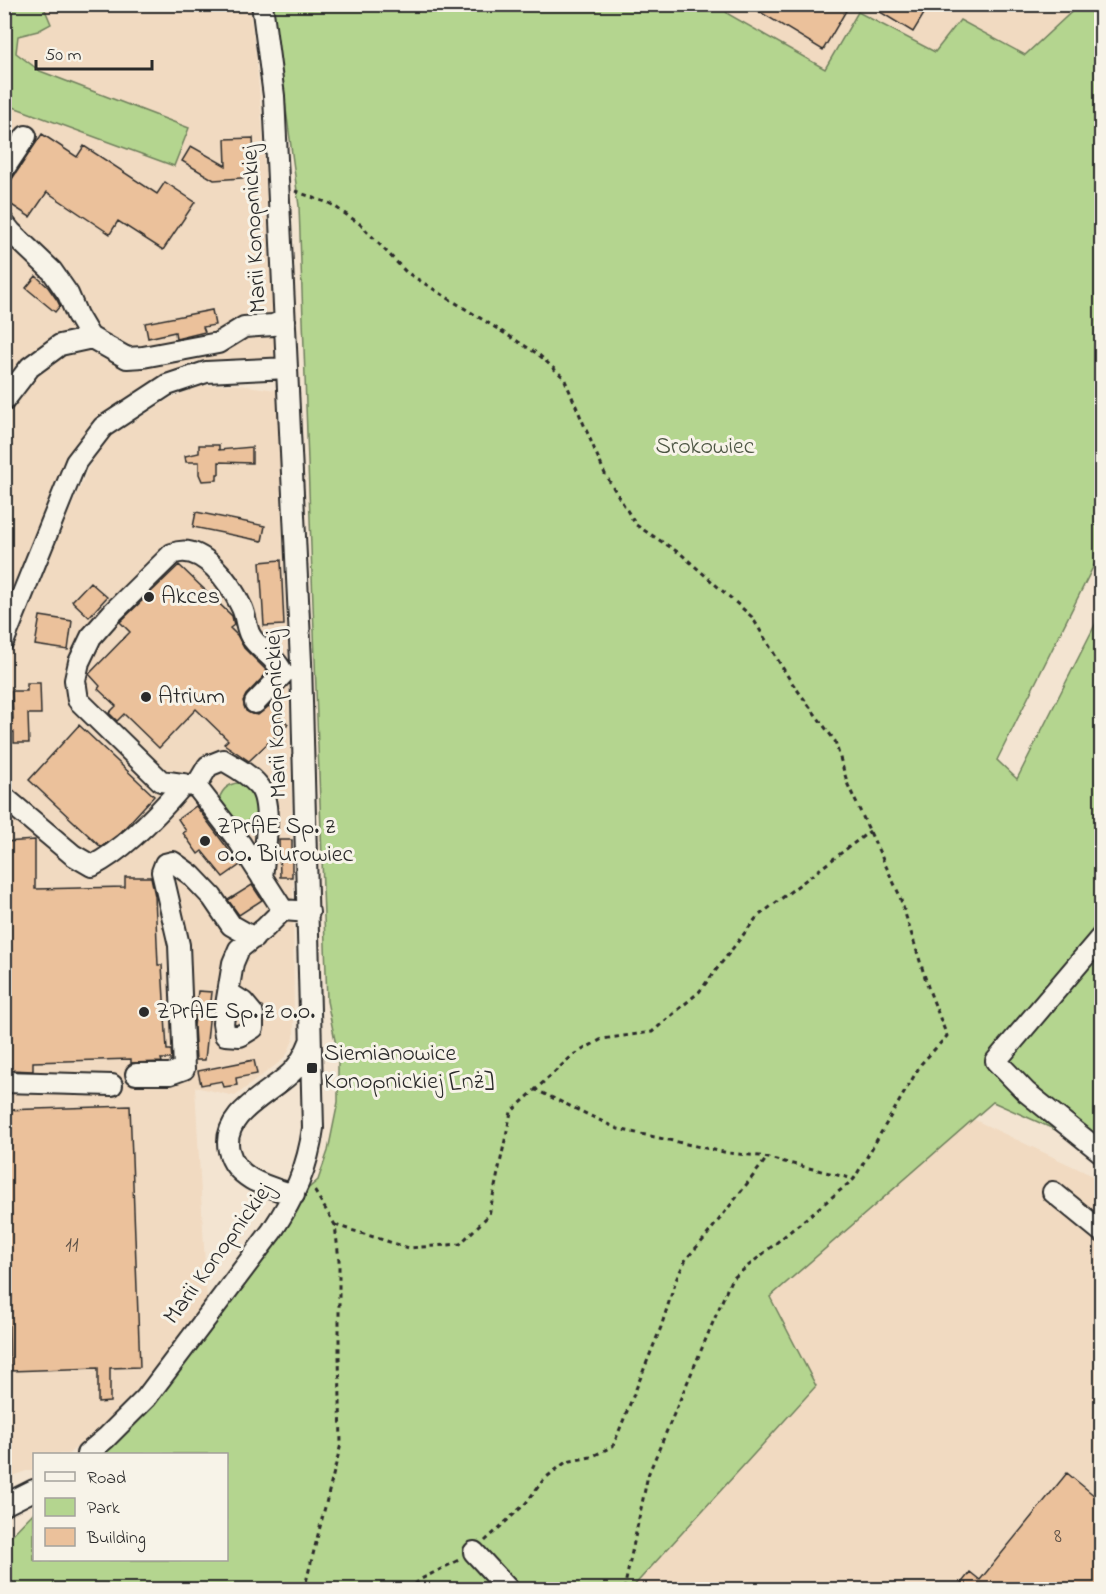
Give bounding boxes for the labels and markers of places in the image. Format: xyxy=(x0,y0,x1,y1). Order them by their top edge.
place label: Akces xyxy=(161,580,220,615)
marker: Akces xyxy=(142,590,156,604)
place label: Atrium xyxy=(158,680,225,715)
marker: Atrium xyxy=(139,690,153,704)
place label: ZPrAE Sp. z o.o. Biurowiec xyxy=(217,810,354,873)
marker: ZPrAE Sp. z o.o. Biurowiec xyxy=(198,834,212,848)
place label: ZPrAE Sp. z o.o. xyxy=(156,995,315,1030)
marker: ZPrAE Sp. z o.o. xyxy=(137,1005,151,1019)
place label: Siemianowice Konopnickiej [nż] xyxy=(324,1037,494,1100)
marker: Siemianowice Konopnickiej [nż] xyxy=(305,1061,319,1075)

